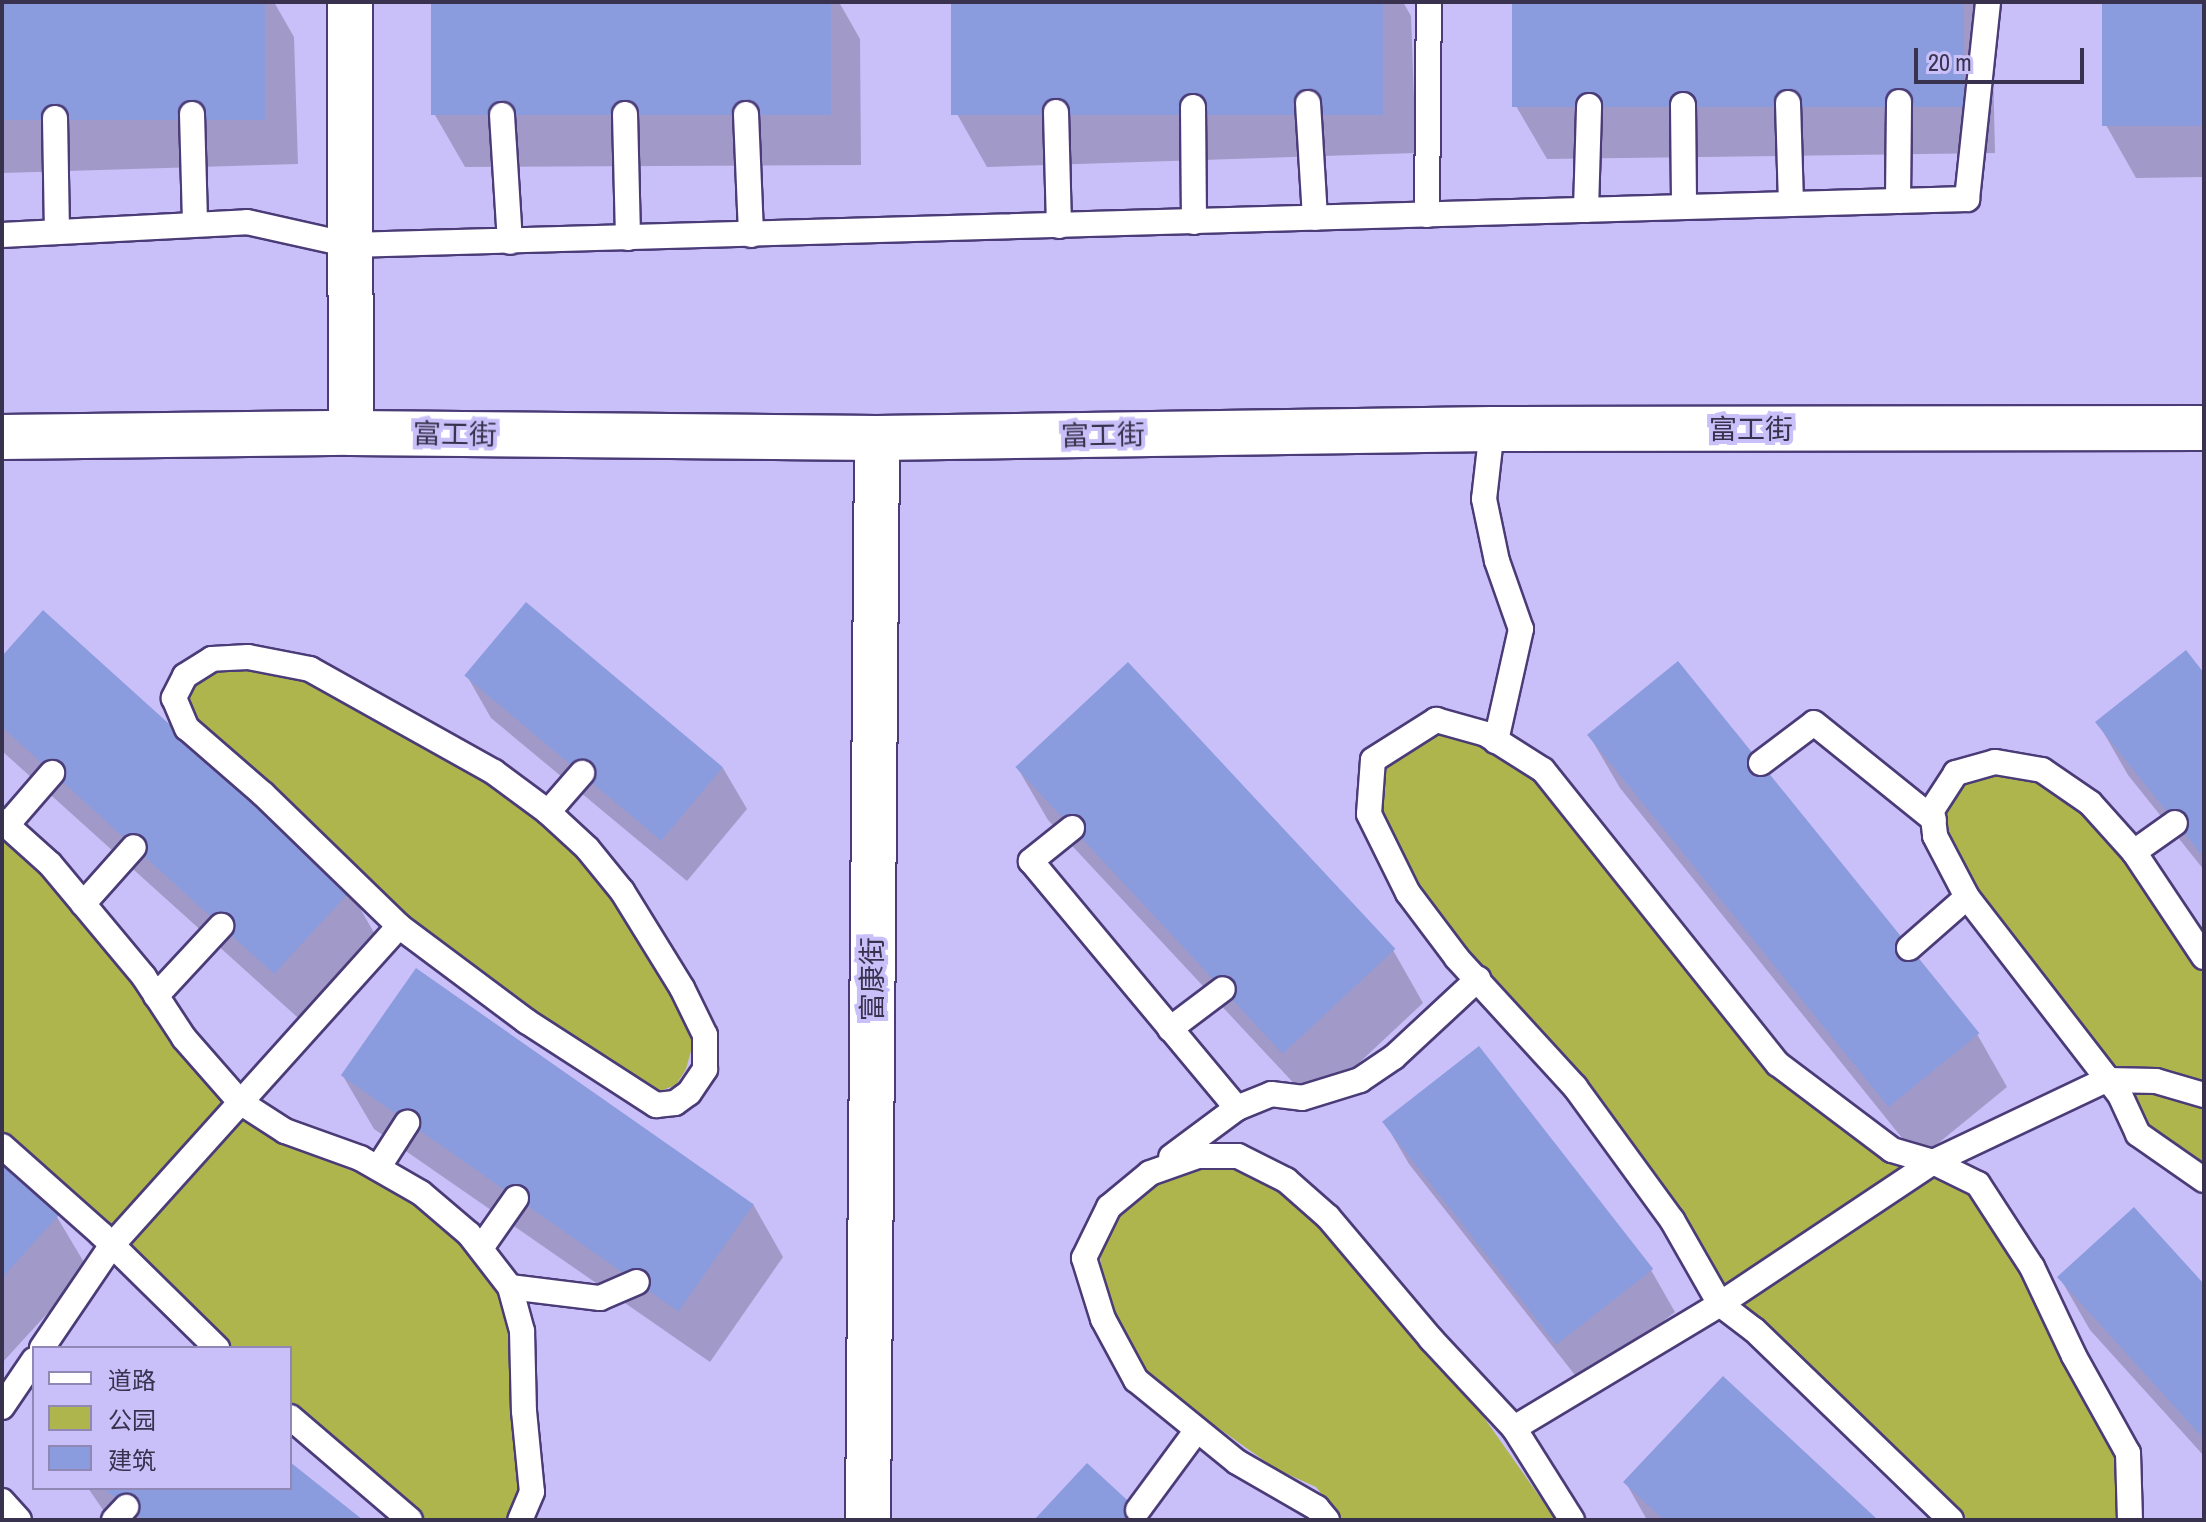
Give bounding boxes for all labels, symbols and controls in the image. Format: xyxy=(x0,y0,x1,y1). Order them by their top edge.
scale bar xyxy=(1918,32,2088,82)
text: 20 m xyxy=(1928,46,1972,78)
street label: 富工街 xyxy=(1709,412,1793,446)
street label: 富工街 xyxy=(413,416,497,452)
street label: 富工街 xyxy=(1061,417,1145,453)
street label: 富康街 xyxy=(855,937,889,1021)
legend xyxy=(32,1346,292,1490)
text: 道路 xyxy=(108,1364,156,1396)
text: 公园 xyxy=(108,1404,156,1436)
text: 建筑 xyxy=(108,1444,156,1476)

